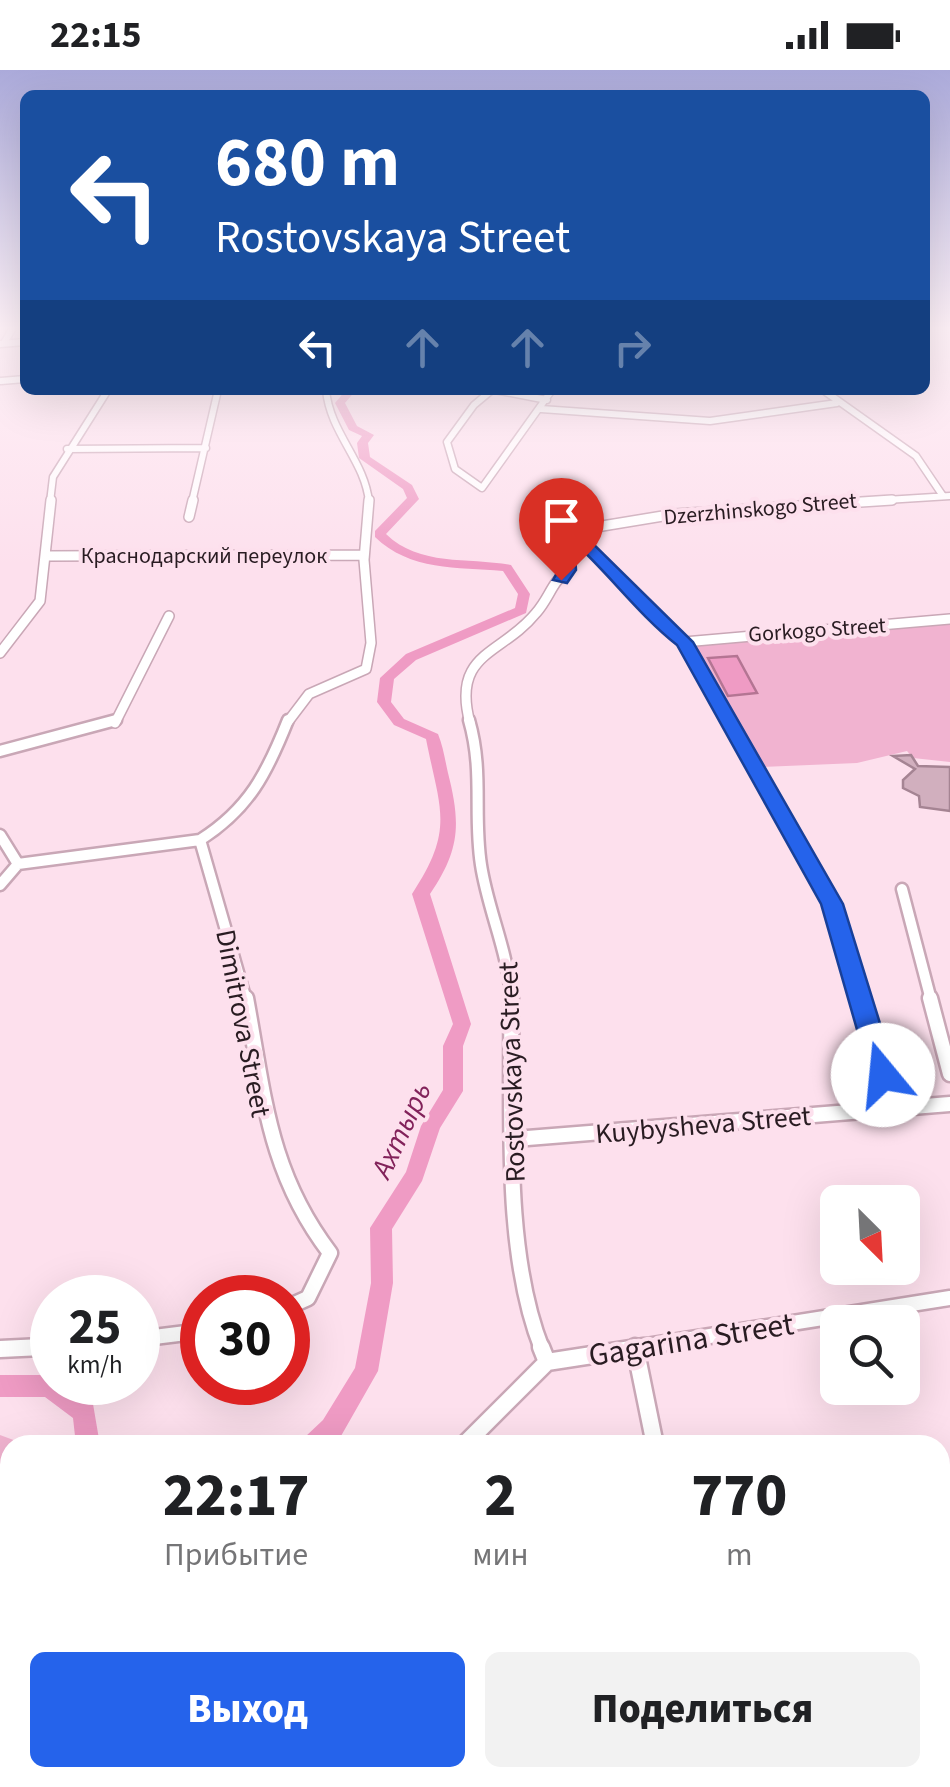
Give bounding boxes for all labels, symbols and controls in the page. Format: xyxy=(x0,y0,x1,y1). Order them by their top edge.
text: 22:15 xyxy=(50,8,142,62)
text: 680 m xyxy=(215,113,400,213)
icon: left xyxy=(50,130,180,260)
text: Rostovskaya Street xyxy=(215,206,570,270)
icon: left xyxy=(290,320,345,375)
icon: ahead xyxy=(395,320,450,375)
icon: ahead xyxy=(500,320,555,375)
icon: right xyxy=(605,320,660,375)
pin xyxy=(519,478,604,581)
street label: Dzerzhinskogo Street xyxy=(662,485,858,533)
icon: arrive xyxy=(534,493,589,548)
street label: Краснодарский переулок xyxy=(81,540,327,572)
street label: Gorkogo Street xyxy=(747,609,887,651)
street label: Dimitrova Street xyxy=(205,926,281,1121)
street label: Rostovskaya Street xyxy=(488,960,536,1183)
position arrow xyxy=(831,1023,935,1127)
water label: Ахтырь xyxy=(360,1075,442,1187)
street label: Kuybysheva Street xyxy=(594,1096,813,1154)
north arrow xyxy=(820,1185,920,1285)
map controls xyxy=(820,1185,920,1405)
speed limit sign: 30 xyxy=(180,1275,310,1405)
text: 25 xyxy=(69,1292,121,1363)
street label: Gagarina Street xyxy=(585,1301,797,1379)
button: search xyxy=(820,1305,920,1405)
text: km/h xyxy=(67,1347,123,1383)
text: 22:17 xyxy=(163,1454,309,1539)
text: 2 xyxy=(484,1454,516,1539)
text: 770 xyxy=(691,1454,787,1539)
text: Прибытие xyxy=(164,1532,308,1578)
text: мин xyxy=(472,1532,528,1578)
text: m xyxy=(726,1532,752,1578)
button: Выход xyxy=(30,1652,465,1767)
button: Поделиться xyxy=(485,1652,920,1767)

